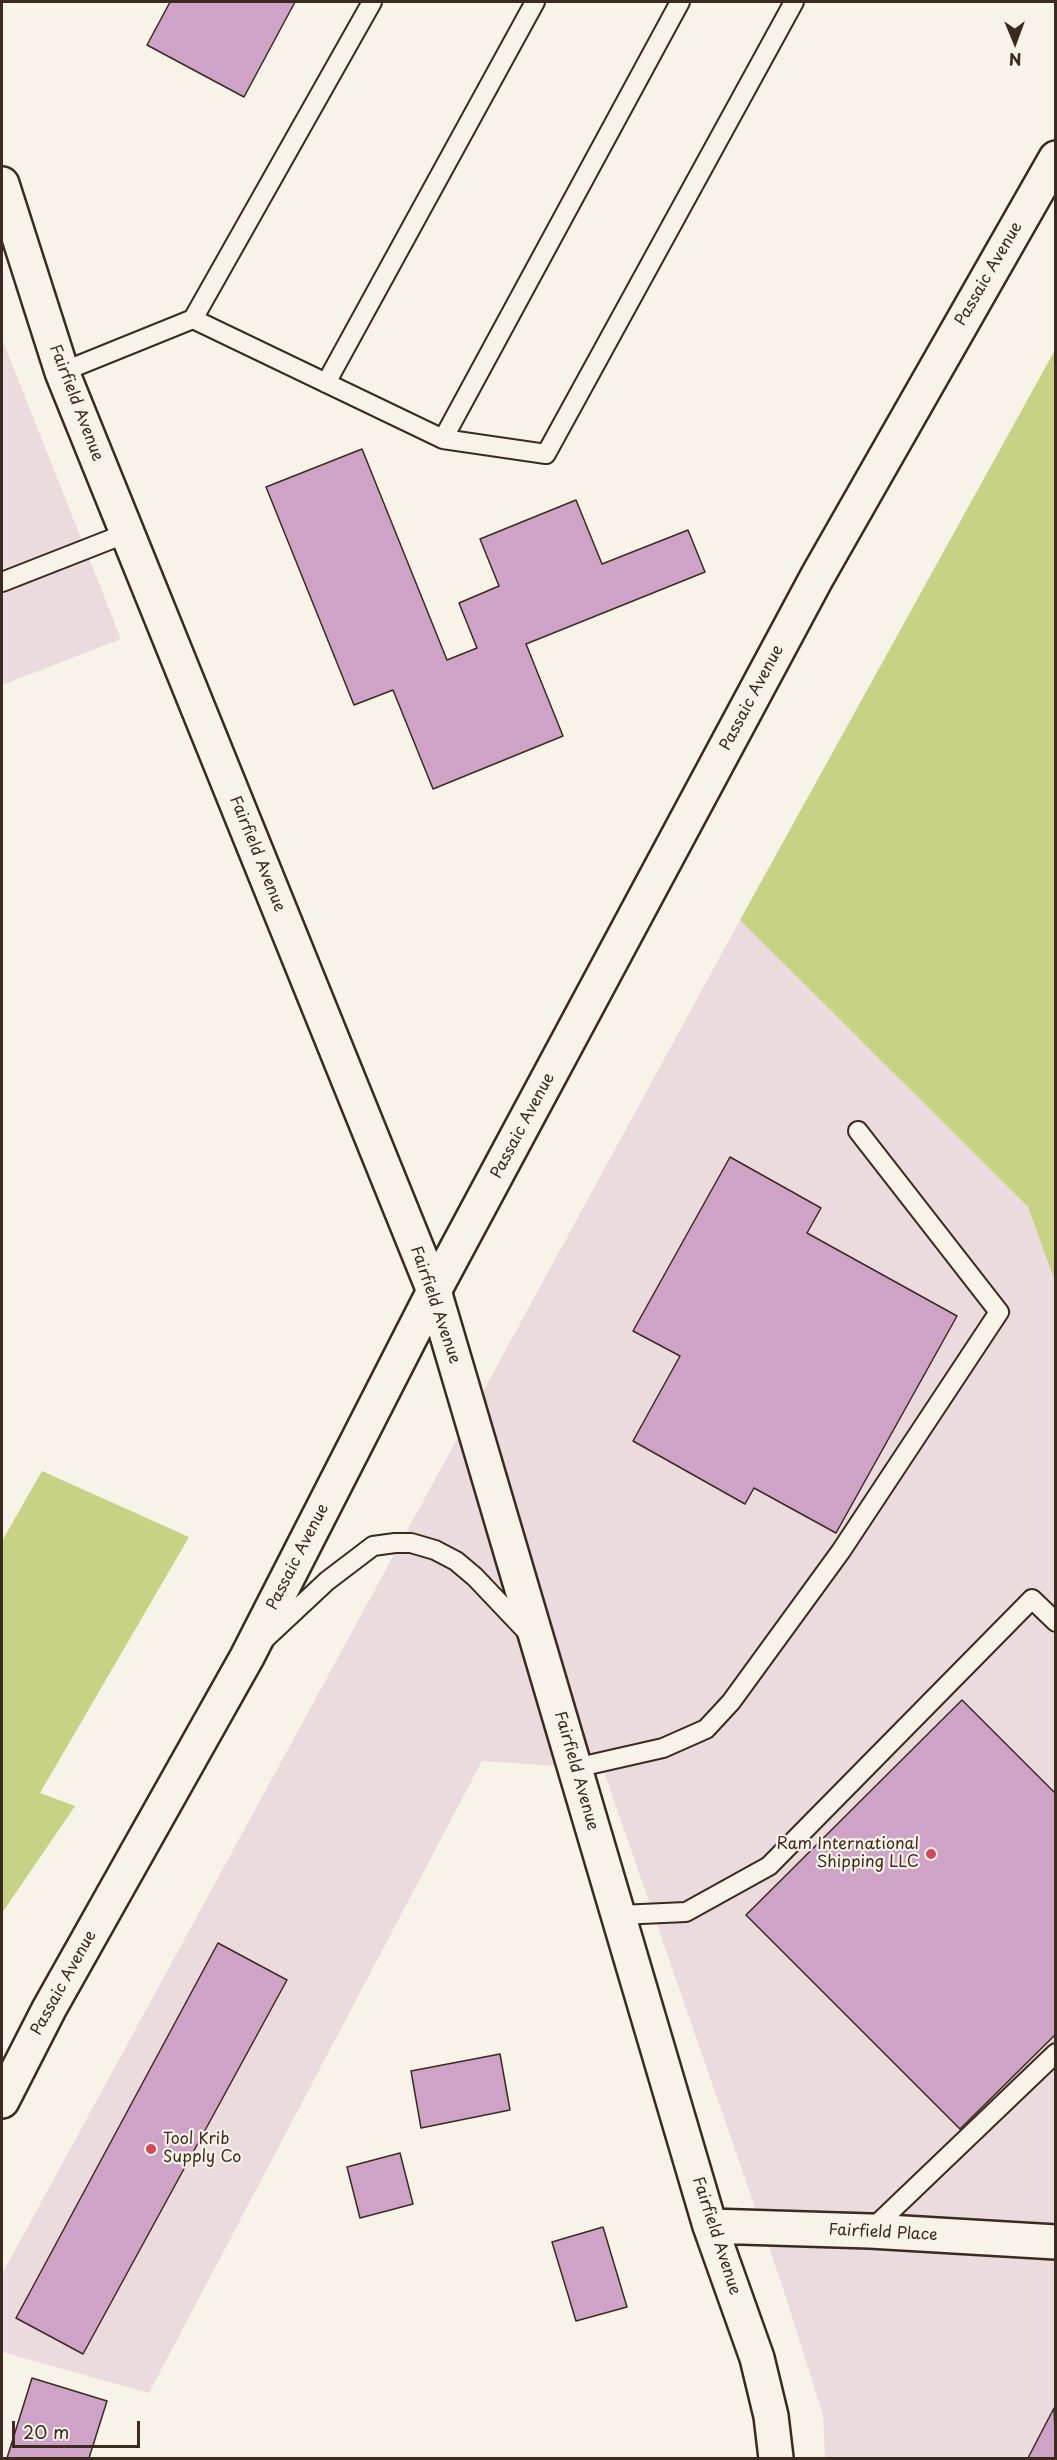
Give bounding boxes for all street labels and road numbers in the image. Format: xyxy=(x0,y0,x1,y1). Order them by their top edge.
street label: Passaic Avenue xyxy=(951,219,1027,329)
street label: Fairfield Avenue xyxy=(45,342,107,464)
street label: Passaic Avenue xyxy=(716,642,788,754)
street label: Fairfield Avenue xyxy=(225,793,289,915)
street label: Passaic Avenue xyxy=(487,1070,559,1182)
street label: Fairfield Avenue xyxy=(406,1244,464,1366)
street label: Passaic Avenue xyxy=(263,1501,333,1613)
street label: Fairfield Avenue xyxy=(550,1709,602,1833)
street label: Passaic Avenue xyxy=(27,1927,101,2039)
street label: Fairfield Avenue xyxy=(688,2174,744,2298)
street label: Fairfield Place xyxy=(828,2221,938,2245)

